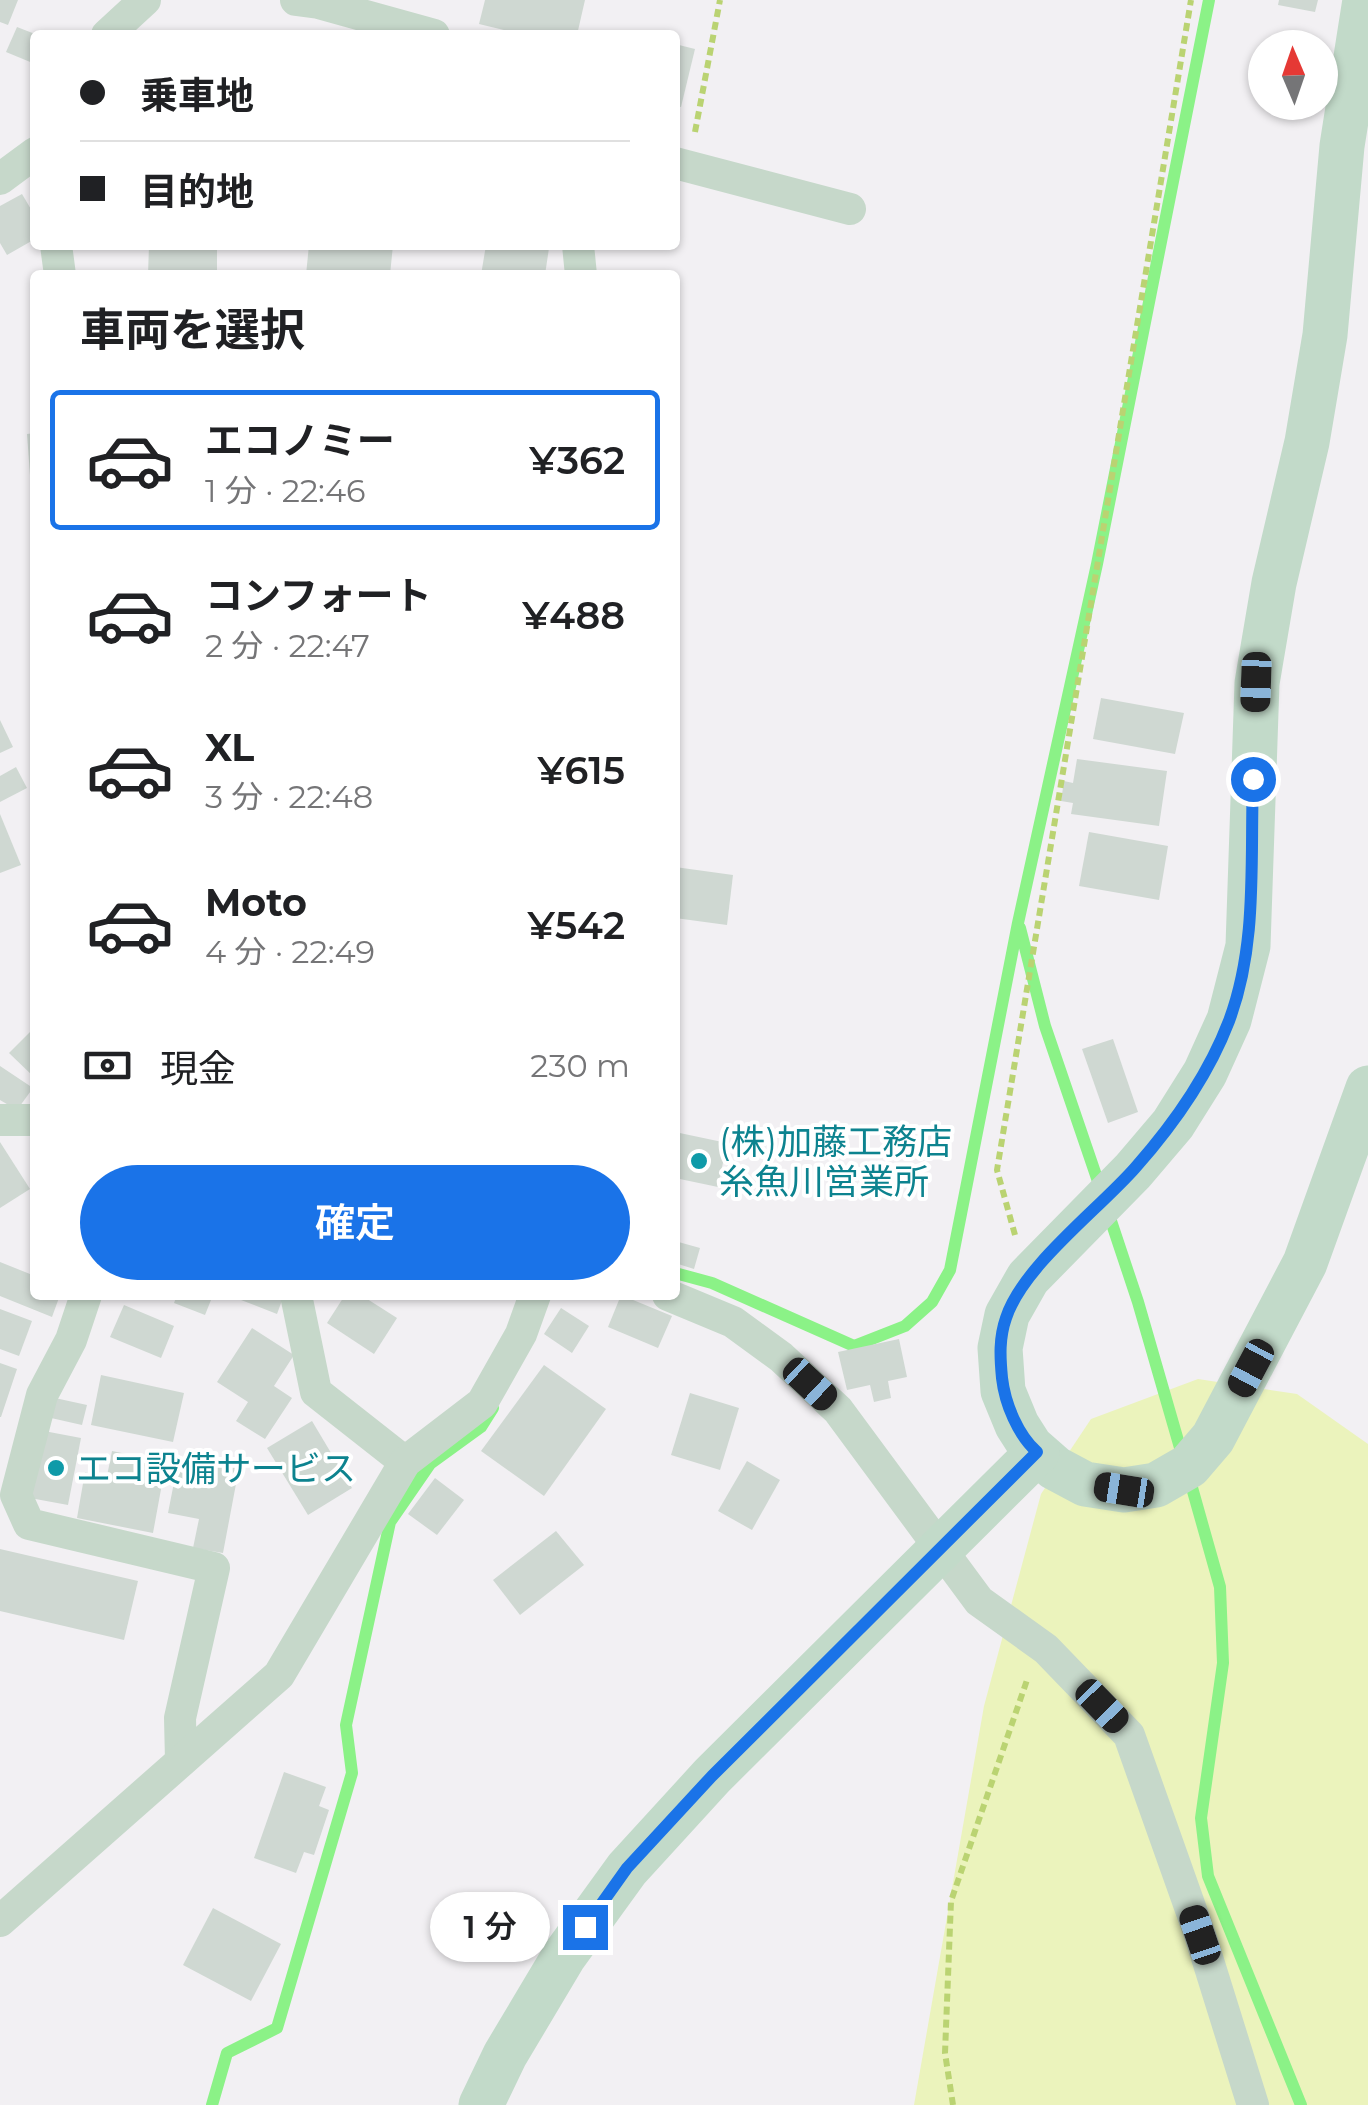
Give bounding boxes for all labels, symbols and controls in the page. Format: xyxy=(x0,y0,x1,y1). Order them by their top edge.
north arrow xyxy=(1248,30,1338,120)
map controls xyxy=(1248,30,1338,120)
text: 乗車地 xyxy=(140,72,254,119)
text: 目的地 xyxy=(140,168,254,215)
text: 車両を選択 xyxy=(80,302,305,357)
icon: car xyxy=(85,415,175,505)
text: エコノミー xyxy=(205,417,395,464)
text: ¥362 xyxy=(529,437,625,484)
text: 1 分 · 22:46 xyxy=(205,471,366,510)
icon: car xyxy=(85,570,175,660)
text: コンフォート xyxy=(205,572,432,619)
text: ¥488 xyxy=(522,592,625,639)
text: 2 分 · 22:47 xyxy=(205,626,370,665)
car xyxy=(1240,651,1272,713)
text: XL xyxy=(205,724,254,771)
icon: car xyxy=(85,725,175,815)
text: ¥615 xyxy=(538,747,625,794)
route start xyxy=(1231,757,1276,802)
text: 3 分 · 22:48 xyxy=(205,777,373,816)
text: Moto xyxy=(205,879,307,926)
icon: car xyxy=(85,880,175,970)
text: ¥542 xyxy=(527,902,625,949)
text: 4 分 · 22:49 xyxy=(205,932,375,971)
icon: cash xyxy=(80,1038,135,1093)
text: 現金 xyxy=(160,1045,236,1092)
text: 230 m xyxy=(530,1046,630,1085)
place label: (株)加藤工務店 糸魚川営業所 xyxy=(719,1120,952,1203)
marker: (株)加藤工務店 糸魚川営業所 xyxy=(688,1150,710,1172)
button: 確定 xyxy=(80,1165,630,1280)
car xyxy=(1224,1334,1278,1402)
car xyxy=(778,1353,842,1415)
place label: エコ設備サービス xyxy=(76,1447,356,1490)
marker: エコ設備サービス xyxy=(45,1457,67,1479)
car xyxy=(1092,1470,1156,1510)
car xyxy=(1070,1674,1134,1738)
callout: 1 分 xyxy=(430,1892,550,1962)
car xyxy=(1176,1902,1224,1968)
route end xyxy=(563,1905,608,1950)
text: 1 分 xyxy=(463,1907,517,1946)

